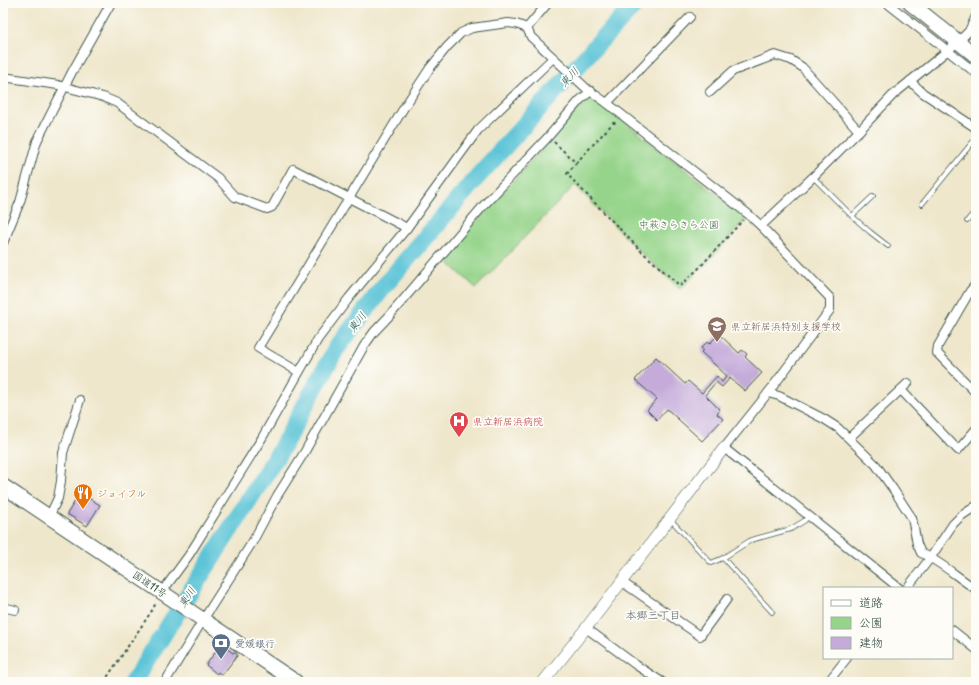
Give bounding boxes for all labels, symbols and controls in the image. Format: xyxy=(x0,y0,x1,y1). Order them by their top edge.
water label: 東川 xyxy=(555,63,582,91)
park label: 中萩きらきら公園 xyxy=(639,216,719,231)
water label: 東川 xyxy=(343,308,370,336)
school or university icon: 県立新居浜特別支援学校 xyxy=(706,315,728,343)
place label: 県立新居浜特別支援学校 xyxy=(731,318,841,333)
hospital icon: 県立新居浜病院 xyxy=(448,410,470,438)
place label: 県立新居浜病院 xyxy=(473,413,543,428)
restaurant icon: ジョイフル xyxy=(72,482,94,510)
place label: ジョイフル xyxy=(97,485,147,500)
street label: 国道11号 xyxy=(130,567,170,601)
water label: 東川 xyxy=(173,583,200,611)
legend xyxy=(823,587,953,659)
text: 道路 xyxy=(859,593,883,611)
district label: 本郷三丁目 xyxy=(626,606,681,623)
text: 公園 xyxy=(859,613,883,631)
bank icon: 愛媛銀行 xyxy=(210,632,232,660)
text: 建物 xyxy=(859,633,883,651)
place label: 愛媛銀行 xyxy=(235,635,275,650)

